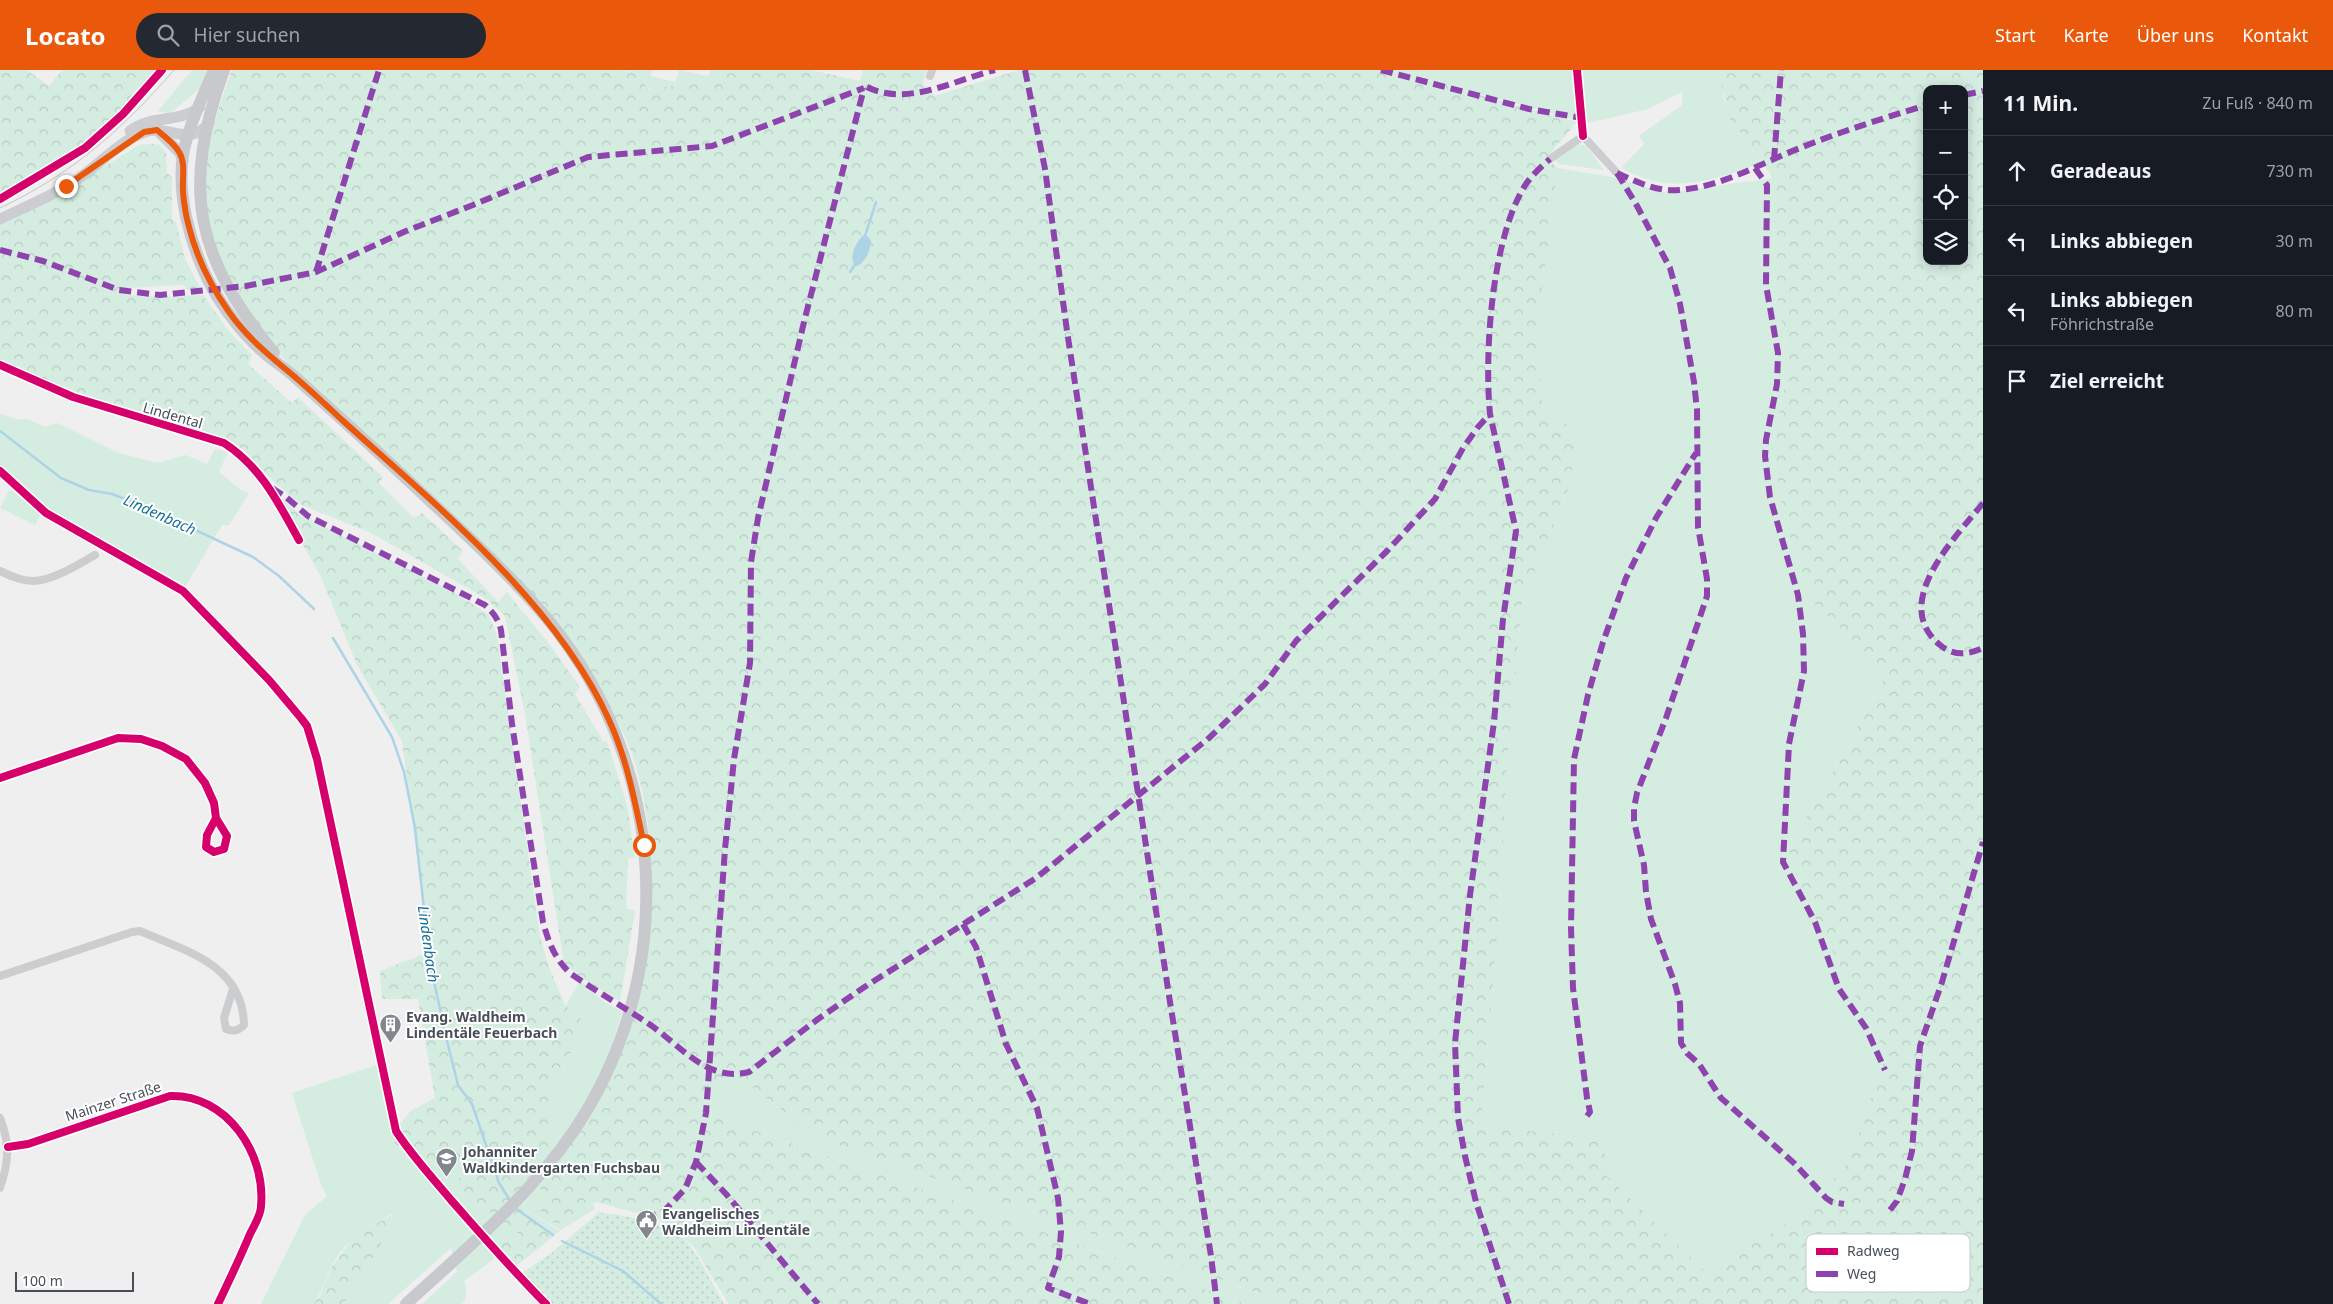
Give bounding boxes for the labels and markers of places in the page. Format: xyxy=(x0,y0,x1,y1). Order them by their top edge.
place label: Evang. Waldheim Lindentäle Feuerbach xyxy=(406,1007,557,1042)
building icon: Evang. Waldheim Lindentäle Feuerbach xyxy=(378,1012,402,1043)
place label: Johanniter Waldkindergarten Fuchsbau xyxy=(461,1142,660,1177)
school or university icon: Johanniter Waldkindergarten Fuchsbau xyxy=(435,1147,459,1178)
place label: Evangelisches Waldheim Lindentäle xyxy=(662,1204,810,1239)
public building icon: Evangelisches Waldheim Lindentäle xyxy=(634,1209,658,1240)

